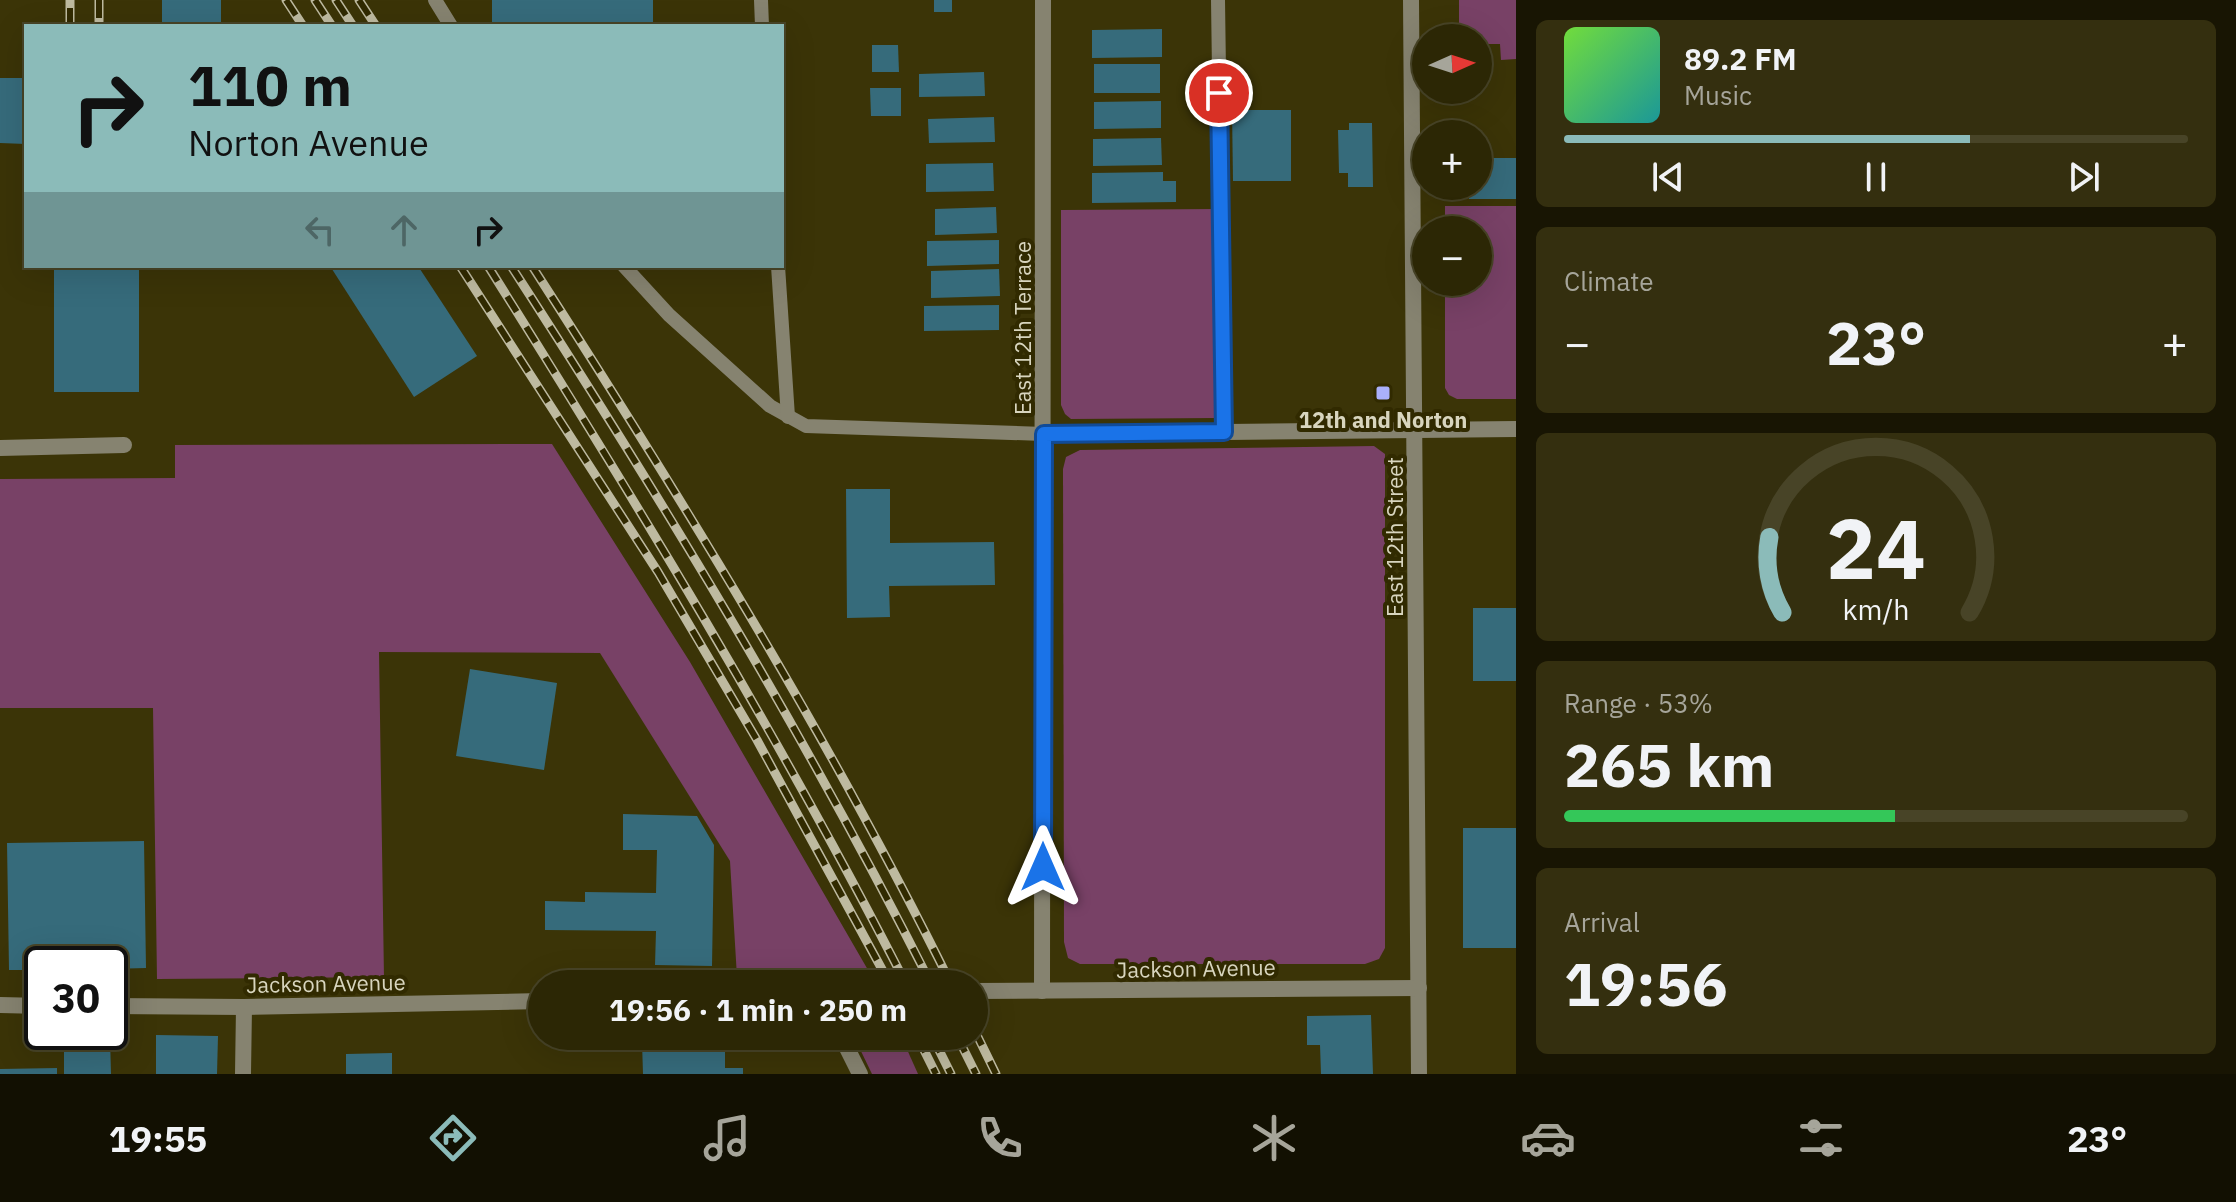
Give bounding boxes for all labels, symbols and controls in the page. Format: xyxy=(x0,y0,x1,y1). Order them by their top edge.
north arrow xyxy=(1412,24,1492,104)
map controls xyxy=(1412,24,1492,296)
text: 89.2 FM xyxy=(1684,39,1797,78)
text: 110 m xyxy=(188,49,352,121)
icon: right xyxy=(56,56,160,160)
pin xyxy=(1185,59,1253,127)
icon: arrive xyxy=(1197,71,1241,115)
text: Music xyxy=(1684,78,1752,112)
text: Norton Avenue xyxy=(188,119,429,166)
button: + xyxy=(1412,120,1492,200)
icon: previous xyxy=(1646,155,1690,199)
icon: pause xyxy=(1854,155,1898,199)
icon: next xyxy=(2062,155,2106,199)
icon: left xyxy=(298,208,342,252)
icon: ahead xyxy=(382,208,426,252)
icon: right xyxy=(466,208,510,252)
button: − xyxy=(1412,216,1492,296)
street label: East 12th Terrace xyxy=(1008,241,1037,415)
text: Climate xyxy=(1564,264,1654,298)
text: 23° xyxy=(1826,303,1926,382)
text: − xyxy=(1564,314,1590,371)
text: + xyxy=(2162,314,2188,371)
marker: 12th and Norton xyxy=(1374,384,1392,402)
place label: 12th and Norton xyxy=(1299,405,1467,434)
street label: East 12th Street xyxy=(1380,457,1409,617)
text: 24 xyxy=(1826,494,1926,602)
text: km/h xyxy=(1842,591,1910,628)
text: Range · 53% xyxy=(1564,686,1713,720)
text: 265 km xyxy=(1564,725,1774,804)
position arrow xyxy=(1001,825,1085,909)
text: Arrival xyxy=(1564,905,1640,939)
text: 19:56 xyxy=(1564,944,1728,1023)
speed limit sign: 30 xyxy=(24,946,128,1050)
street label: Jackson Avenue xyxy=(1116,952,1276,984)
street label: Jackson Avenue xyxy=(246,967,406,999)
text: 19:56 · 1 min · 250 m xyxy=(609,990,907,1029)
icon: directions xyxy=(425,1110,481,1166)
icon: music xyxy=(699,1110,755,1166)
icon: phone xyxy=(972,1110,1028,1166)
icon: climate xyxy=(1246,1110,1302,1166)
icon: car xyxy=(1520,1110,1576,1166)
icon: filters xyxy=(1793,1110,1849,1166)
text: 19:55 xyxy=(109,1115,207,1162)
text: 23° xyxy=(2067,1115,2127,1162)

